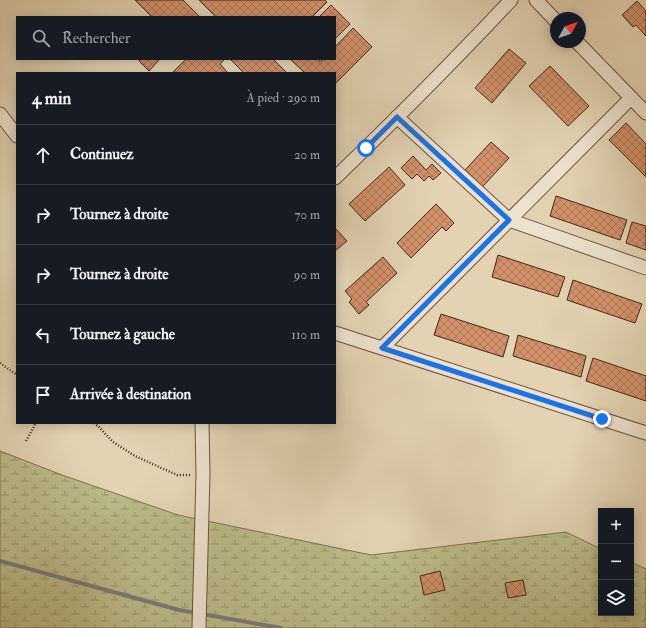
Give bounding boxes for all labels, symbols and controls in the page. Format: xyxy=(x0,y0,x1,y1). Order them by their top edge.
north arrow xyxy=(550,12,586,48)
search box xyxy=(16,16,336,60)
icon: search xyxy=(30,27,52,49)
text: Rechercher xyxy=(62,29,130,48)
text: 4 min xyxy=(32,88,71,109)
text: À pied · 290 m xyxy=(247,90,320,106)
route start xyxy=(357,139,375,157)
icon: ahead xyxy=(32,144,54,166)
text: Continuez xyxy=(70,145,134,164)
text: 20 m xyxy=(294,147,320,163)
icon: right xyxy=(32,204,54,226)
text: Tournez à droite xyxy=(70,205,169,224)
text: 70 m xyxy=(295,207,320,223)
icon: right xyxy=(32,264,54,286)
text: Tournez à droite xyxy=(70,265,169,284)
text: 90 m xyxy=(294,267,320,283)
icon: left xyxy=(32,324,54,346)
text: Tournez à gauche xyxy=(70,325,175,344)
text: 110 m xyxy=(291,327,320,343)
icon: arrive xyxy=(32,384,54,406)
text: Arrivée à destination xyxy=(70,385,191,404)
route end xyxy=(593,410,611,428)
map controls xyxy=(598,508,634,616)
button: + xyxy=(598,508,634,544)
button: − xyxy=(598,544,634,580)
button: layers xyxy=(598,580,634,616)

